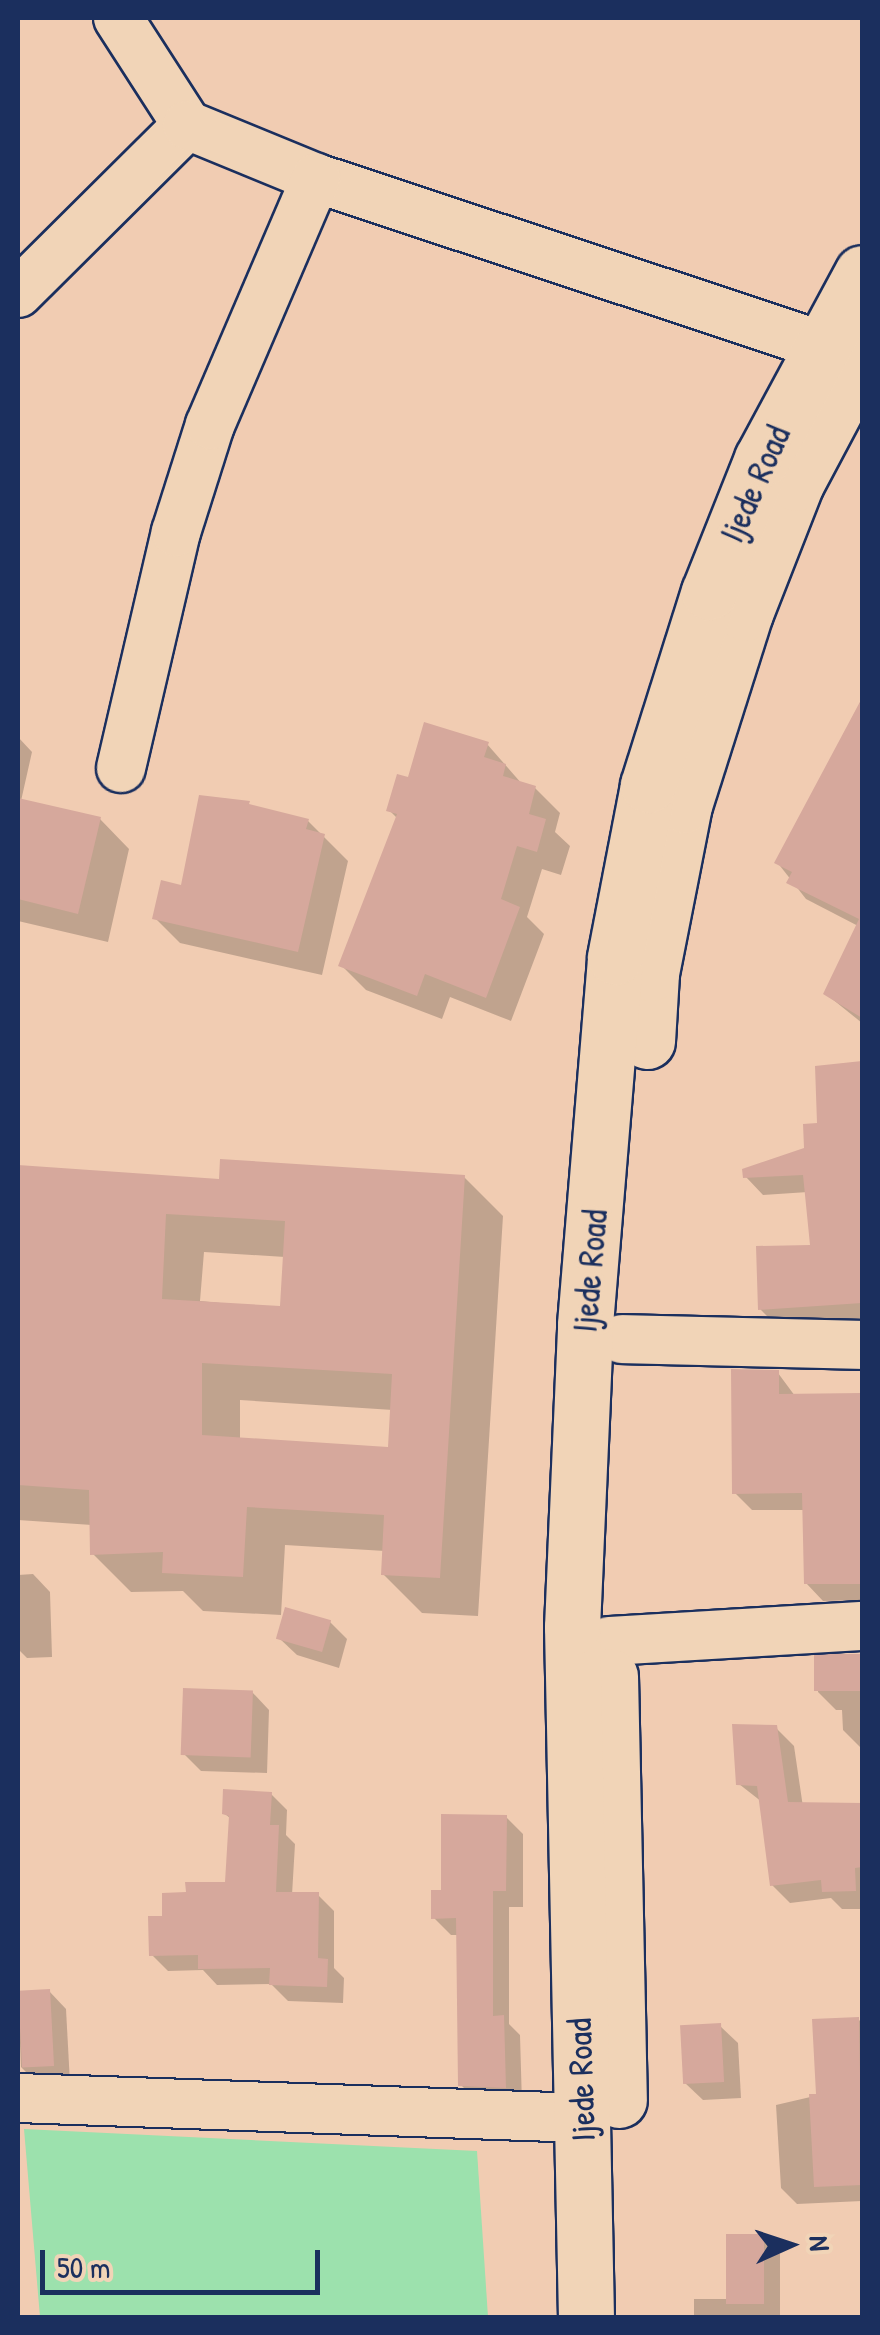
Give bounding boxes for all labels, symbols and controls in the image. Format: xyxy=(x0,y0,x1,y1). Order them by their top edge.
street label: Ijede Road xyxy=(711,419,799,549)
street label: Ijede Road xyxy=(564,1208,616,1334)
street label: Ijede Road xyxy=(558,2018,604,2142)
north arrow xyxy=(740,2195,840,2295)
scale bar xyxy=(45,2230,325,2292)
text: N xyxy=(801,2235,839,2252)
text: 50 m xyxy=(57,2247,110,2287)

